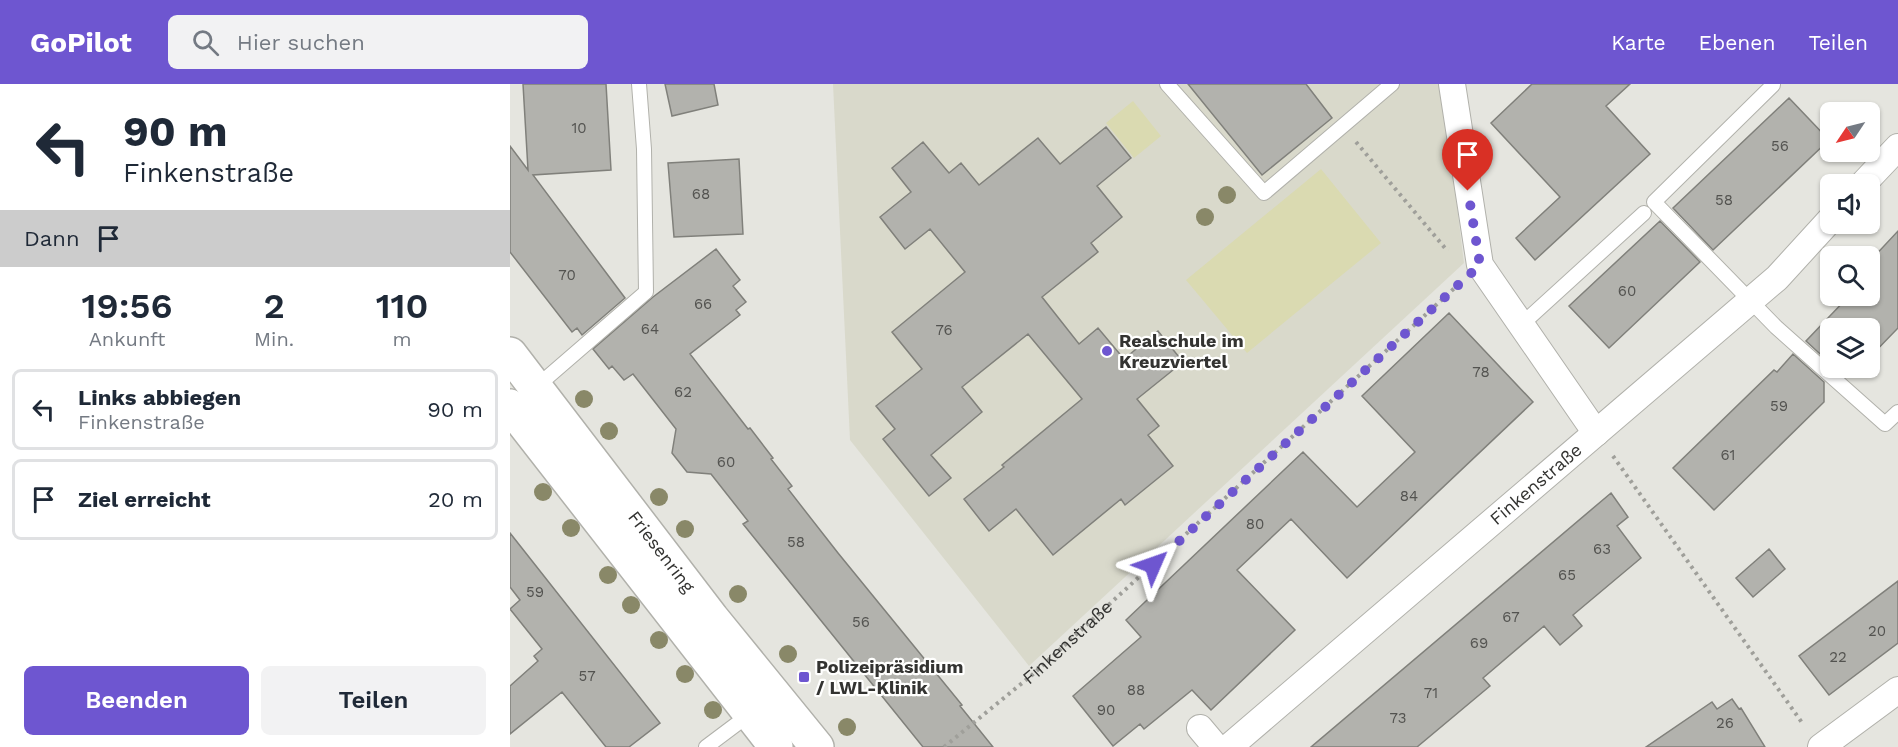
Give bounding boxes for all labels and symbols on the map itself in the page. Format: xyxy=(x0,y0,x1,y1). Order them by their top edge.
north arrow xyxy=(1820,102,1880,162)
house number: 10 xyxy=(571,119,587,137)
pin xyxy=(1442,129,1493,191)
house number: 56 xyxy=(1771,137,1789,155)
house number: 68 xyxy=(692,185,710,203)
house number: 58 xyxy=(1715,191,1733,209)
house number: 70 xyxy=(558,266,576,284)
house number: 60 xyxy=(1618,282,1636,300)
house number: 66 xyxy=(694,295,712,313)
house number: 64 xyxy=(641,320,659,338)
house number: 76 xyxy=(935,321,953,339)
place label: Realschule im Kreuzviertel xyxy=(1119,330,1244,372)
marker: Realschule im Kreuzviertel xyxy=(1100,344,1114,358)
house number: 78 xyxy=(1472,363,1490,381)
house number: 62 xyxy=(674,383,692,401)
house number: 59 xyxy=(1770,397,1788,415)
street label: Finkenstraße xyxy=(1485,439,1586,529)
house number: 61 xyxy=(1721,446,1735,464)
house number: 60 xyxy=(717,453,735,471)
house number: 84 xyxy=(1400,487,1418,505)
street label: Friesenring xyxy=(624,507,700,597)
house number: 80 xyxy=(1246,515,1264,533)
house number: 58 xyxy=(787,533,805,551)
position arrow xyxy=(1121,533,1185,597)
house number: 63 xyxy=(1593,540,1611,558)
house number: 65 xyxy=(1558,566,1576,584)
house number: 59 xyxy=(526,583,544,601)
street label: Finkenstraße xyxy=(1018,596,1116,688)
house number: 67 xyxy=(1502,608,1520,626)
house number: 56 xyxy=(852,613,870,631)
house number: 20 xyxy=(1868,622,1886,640)
house number: 69 xyxy=(1470,634,1488,652)
house number: 22 xyxy=(1829,648,1847,666)
place label: Polizeipräsidium / LWL-Klinik xyxy=(816,656,963,698)
house number: 57 xyxy=(578,667,596,685)
marker: Polizeipräsidium / LWL-Klinik xyxy=(797,670,811,684)
house number: 88 xyxy=(1127,681,1145,699)
house number: 71 xyxy=(1424,684,1438,702)
house number: 90 xyxy=(1097,701,1115,719)
house number: 73 xyxy=(1389,709,1407,727)
house number: 26 xyxy=(1716,714,1734,732)

